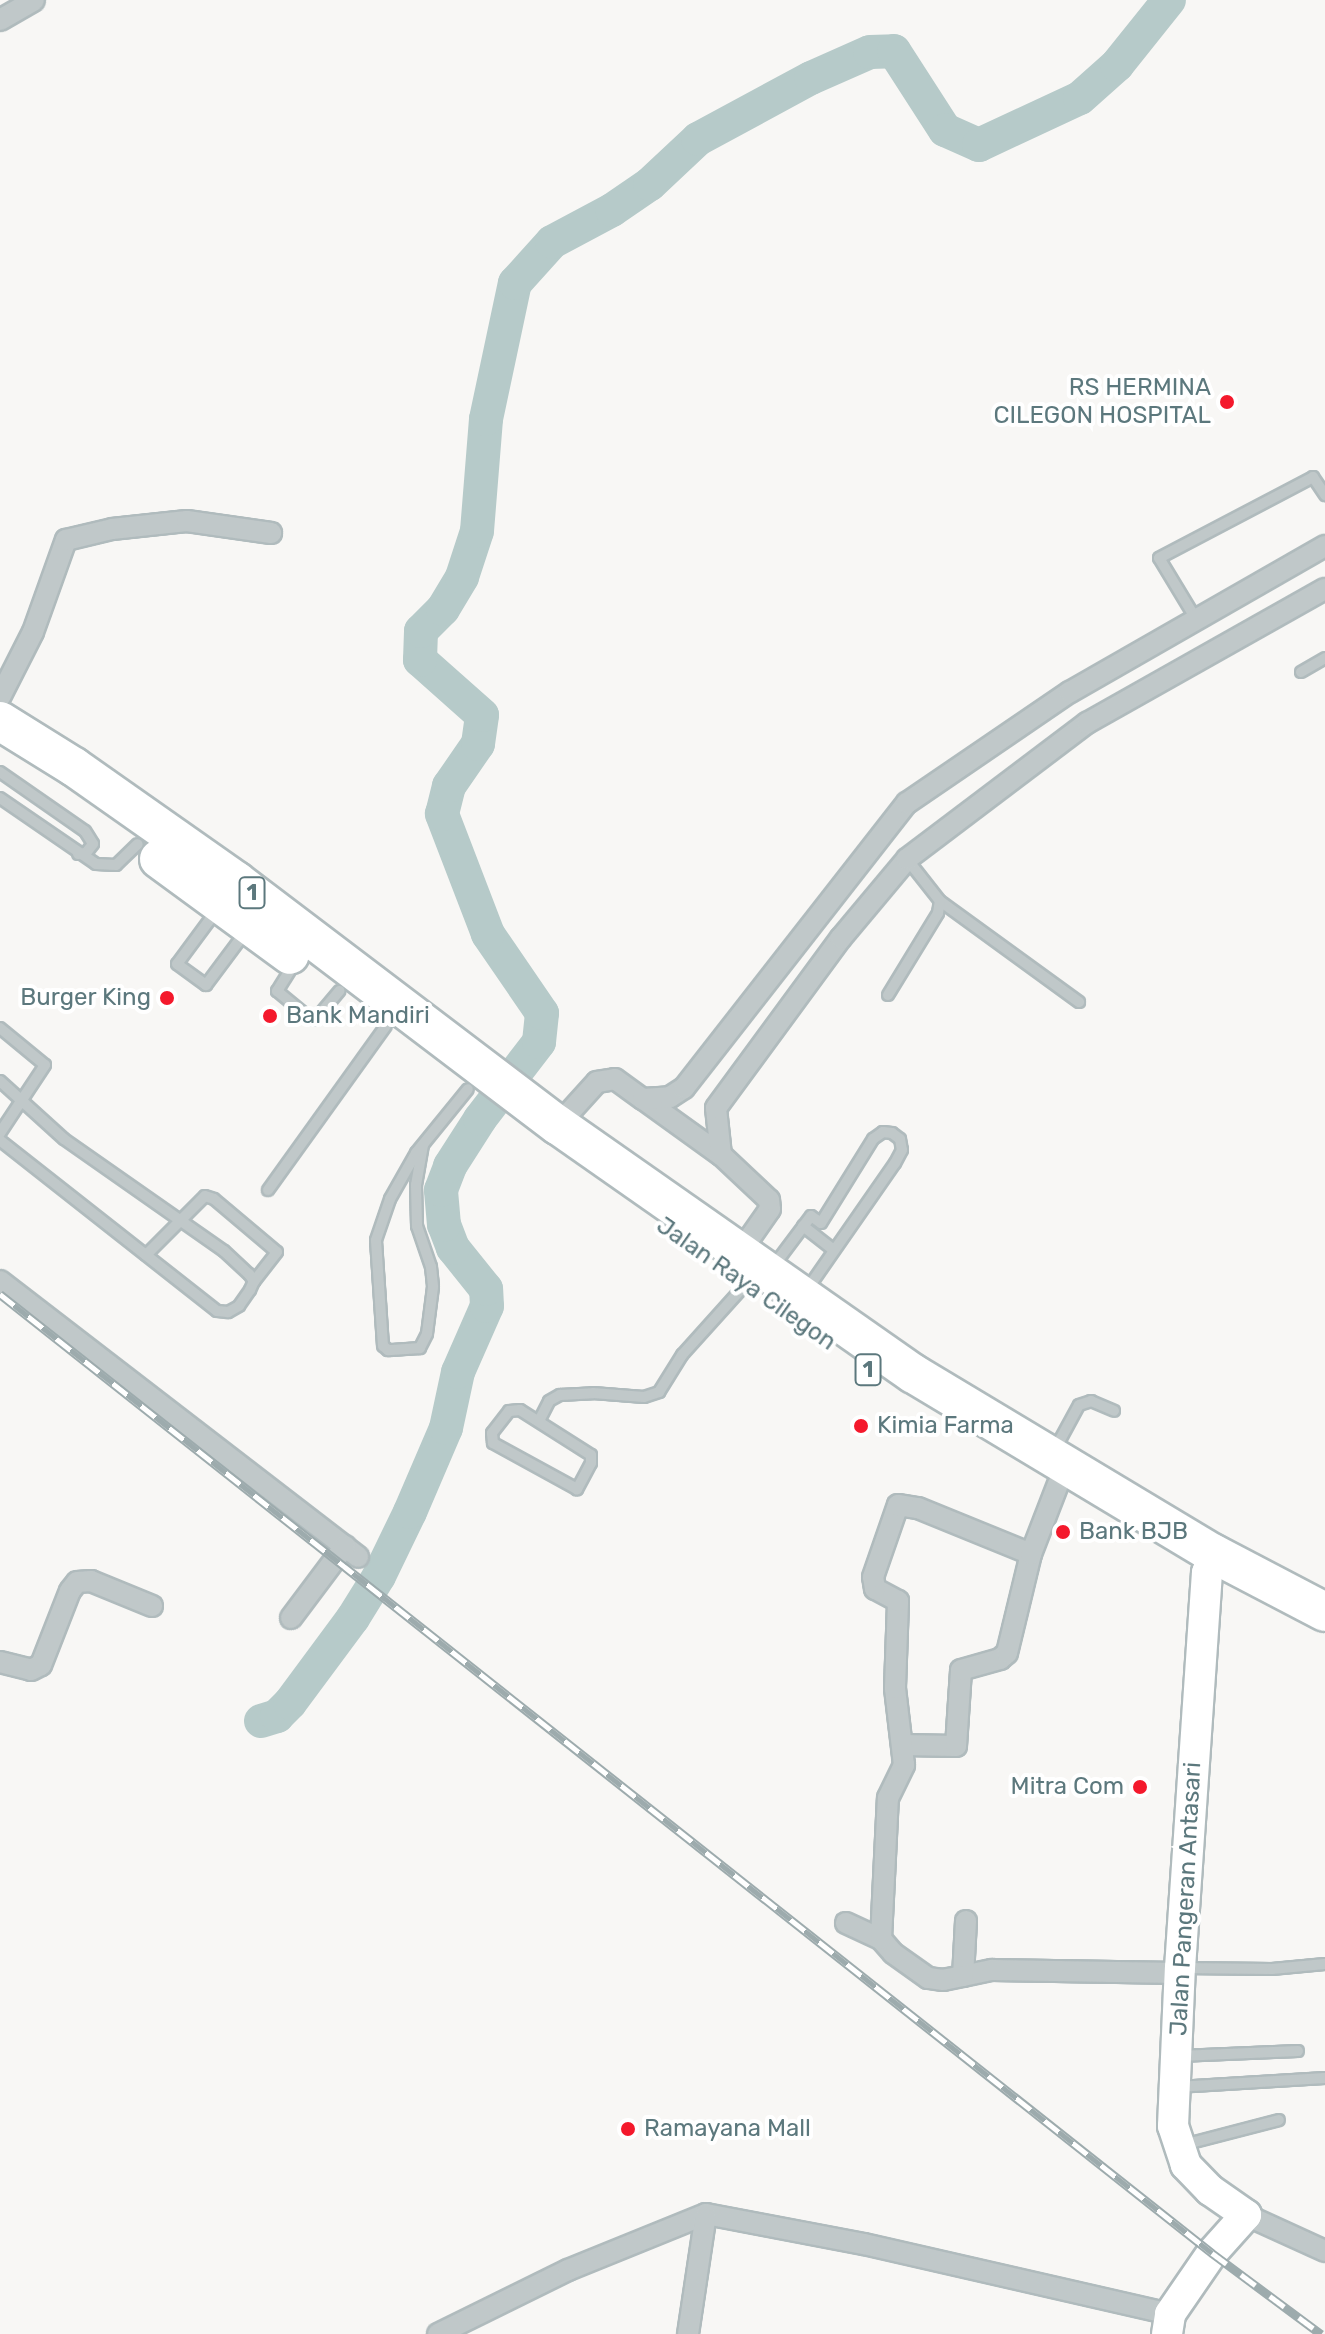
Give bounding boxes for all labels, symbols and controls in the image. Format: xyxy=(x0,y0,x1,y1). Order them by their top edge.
place label: RS HERMINA CILEGON HOSPITAL xyxy=(993,374,1211,430)
marker: RS HERMINA CILEGON HOSPITAL xyxy=(1218,393,1236,411)
road number: 1 xyxy=(238,875,266,911)
place label: Burger King xyxy=(20,984,151,1012)
marker: Burger King xyxy=(158,989,176,1007)
place label: Bank Mandiri xyxy=(286,1002,430,1030)
marker: Bank Mandiri xyxy=(261,1007,279,1025)
street label: Jalan Raya Cilegon xyxy=(651,1211,841,1357)
road number: 1 xyxy=(854,1352,882,1388)
place label: Kimia Farma xyxy=(877,1412,1014,1440)
marker: Kimia Farma xyxy=(852,1417,870,1435)
place label: Bank BJB xyxy=(1079,1518,1188,1546)
marker: Bank BJB xyxy=(1054,1523,1072,1541)
street label: Jalan Pangeran Antasari xyxy=(1164,1761,1208,2037)
place label: Mitra Com xyxy=(1011,1773,1124,1801)
marker: Mitra Com xyxy=(1131,1778,1149,1796)
place label: Ramayana Mall xyxy=(644,2115,811,2143)
marker: Ramayana Mall xyxy=(619,2120,637,2138)

